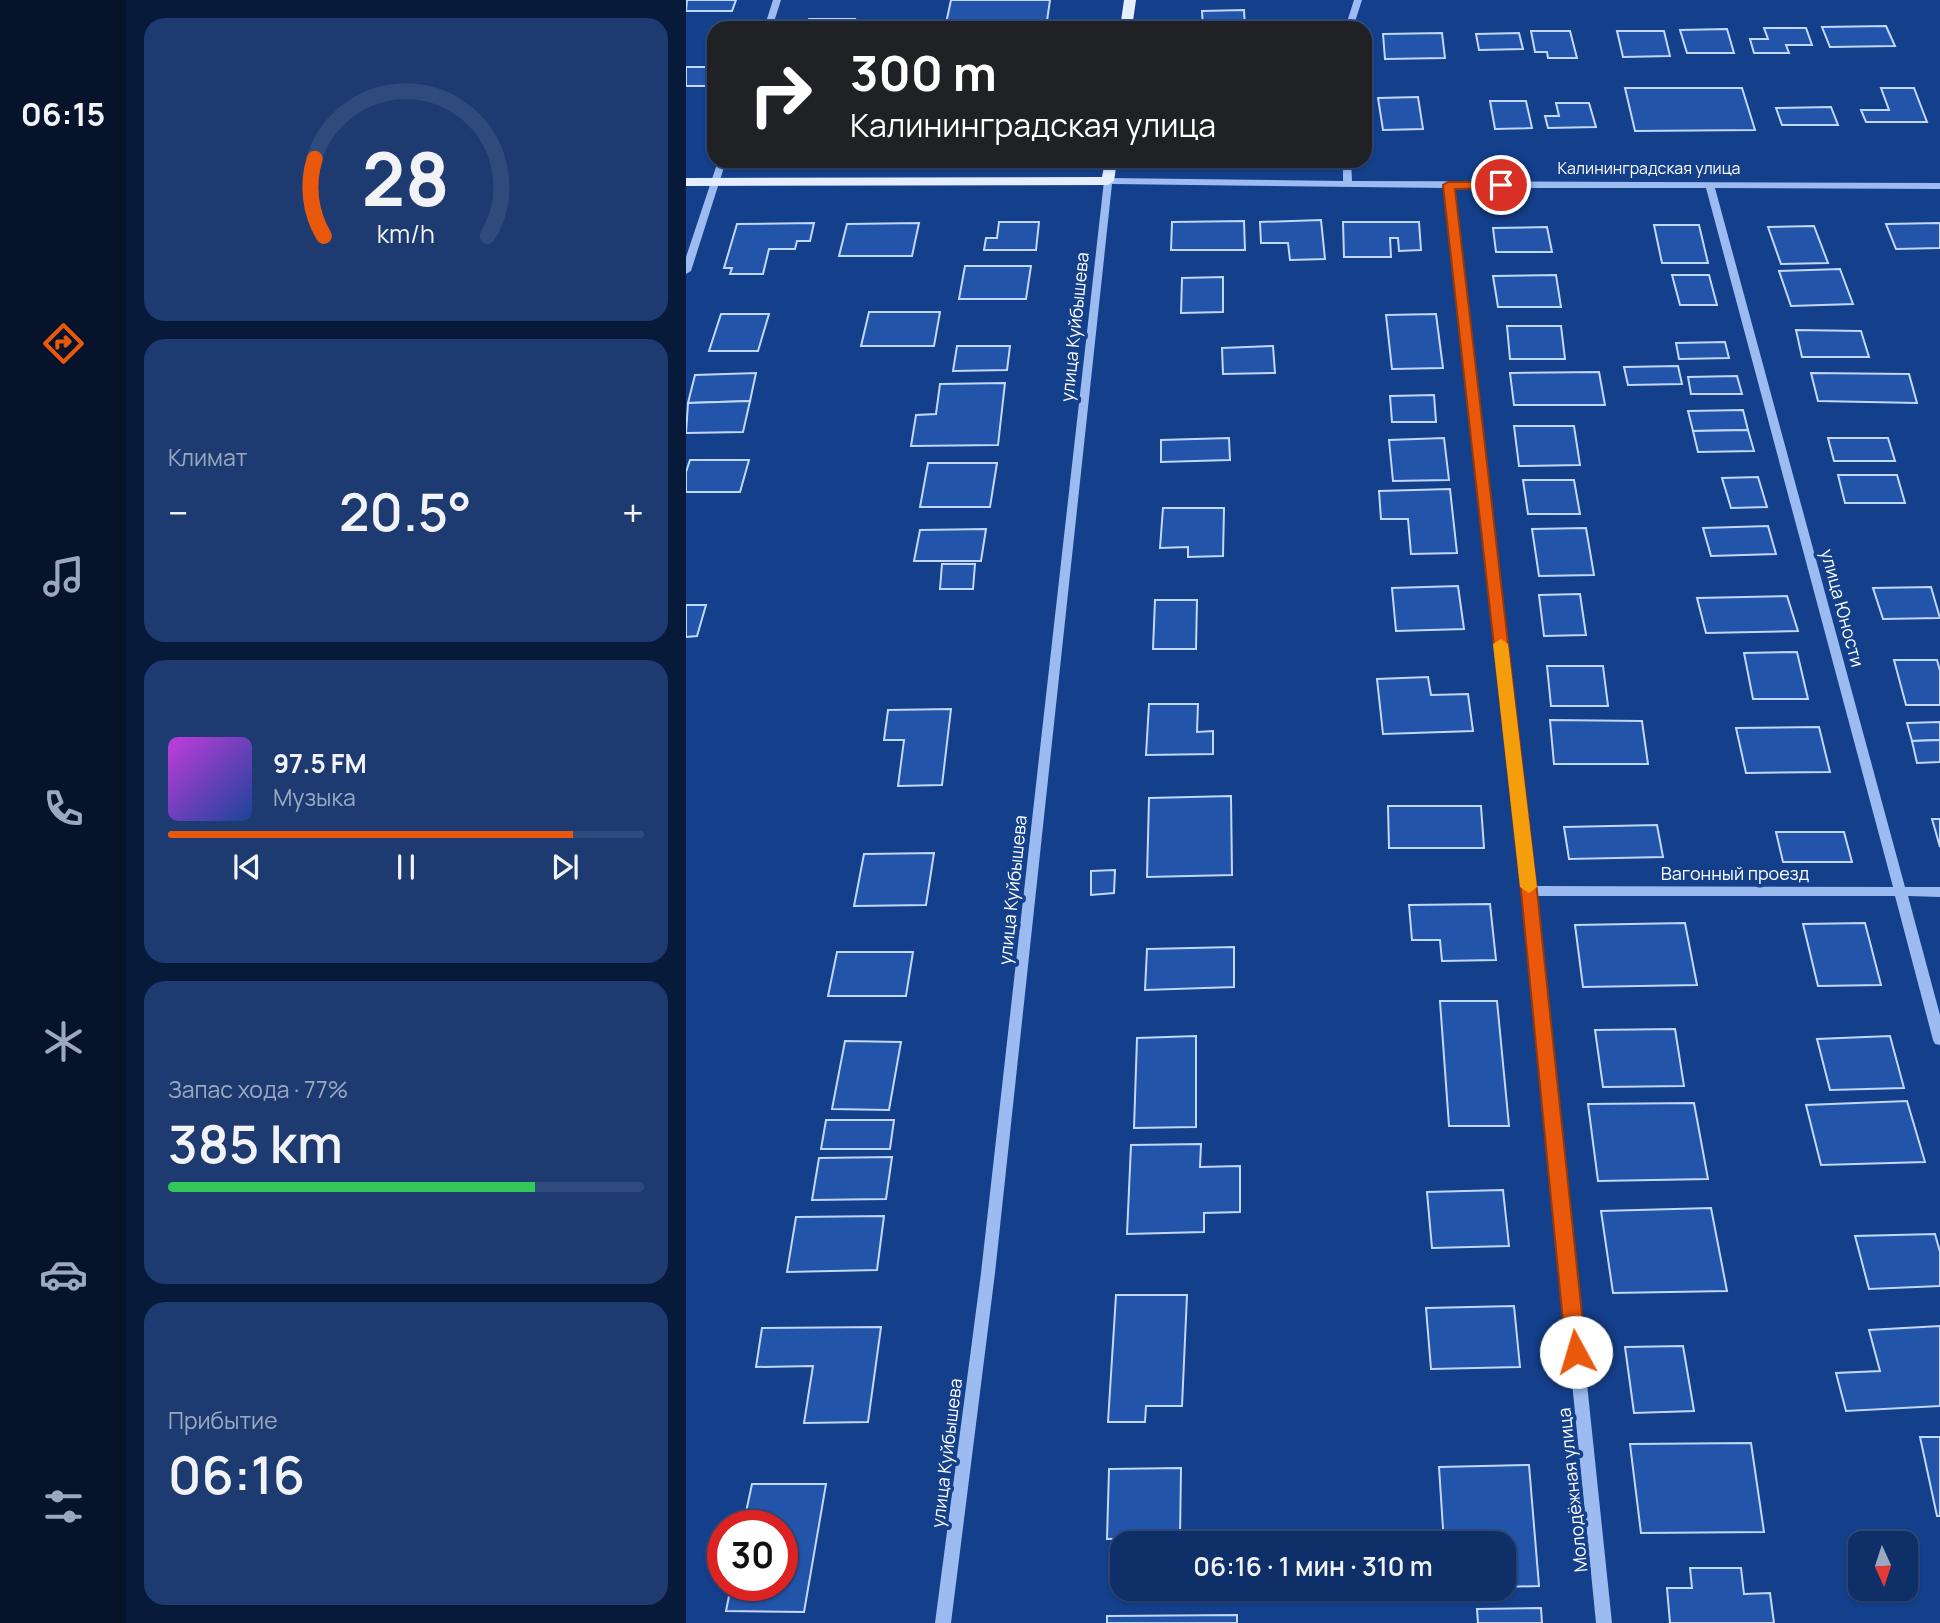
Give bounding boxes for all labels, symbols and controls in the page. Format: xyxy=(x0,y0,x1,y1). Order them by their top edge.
text: 300 m xyxy=(850,39,997,106)
icon: right xyxy=(735,49,826,140)
text: 06:15 xyxy=(21,92,105,136)
text: Калининградская улица xyxy=(850,103,1216,147)
text: 28 xyxy=(362,128,450,228)
pin xyxy=(1471,155,1531,215)
street label: Калининградская улица xyxy=(1557,157,1741,179)
icon: arrive xyxy=(1482,166,1520,204)
text: km/h xyxy=(377,215,435,250)
street label: улица Куйбышева xyxy=(1054,251,1094,403)
icon: directions xyxy=(39,319,88,368)
text: Климат xyxy=(168,441,247,473)
text: 20.5° xyxy=(339,476,472,547)
text: − xyxy=(168,486,189,538)
text: + xyxy=(622,486,644,538)
street label: улица Юности xyxy=(1816,546,1870,669)
icon: music xyxy=(39,552,88,601)
text: 97.5 FM xyxy=(273,745,367,781)
text: Музыка xyxy=(273,781,356,813)
icon: phone xyxy=(39,784,88,833)
street label: улица Куйбышева xyxy=(992,814,1032,966)
icon: previous xyxy=(228,848,266,886)
icon: pause xyxy=(387,848,425,886)
icon: next xyxy=(546,848,584,886)
street label: Вагонный проезд xyxy=(1661,861,1810,885)
icon: climate xyxy=(39,1017,88,1066)
text: Запас хода · 77% xyxy=(168,1073,348,1105)
text: 385 km xyxy=(168,1108,343,1179)
icon: car xyxy=(39,1250,88,1299)
position arrow xyxy=(1539,1315,1613,1389)
street label: улица Куйбышева xyxy=(925,1377,967,1529)
text: Прибытие xyxy=(168,1404,278,1436)
street label: Молодёжная улица xyxy=(1551,1407,1593,1574)
text: 06:16 xyxy=(168,1439,305,1510)
icon: filters xyxy=(39,1482,88,1531)
speed limit sign: 30 xyxy=(707,1510,798,1601)
north arrow xyxy=(1848,1531,1918,1601)
map controls xyxy=(1848,1531,1918,1601)
text: 06:16 · 1 мин · 310 m xyxy=(1193,1548,1433,1584)

